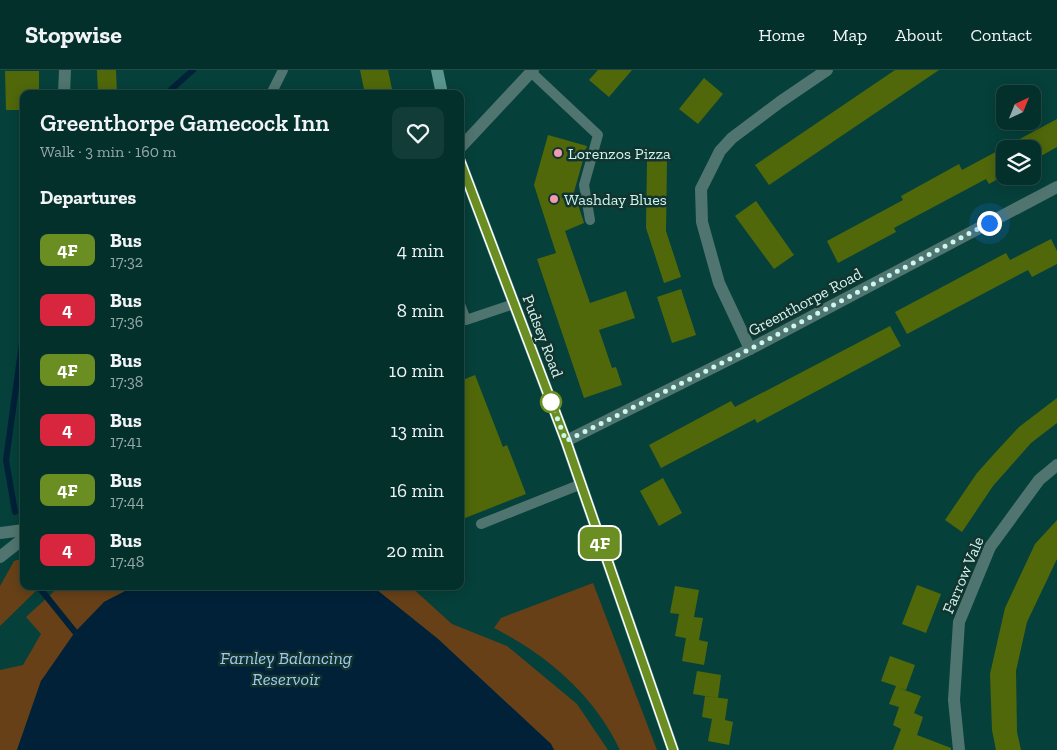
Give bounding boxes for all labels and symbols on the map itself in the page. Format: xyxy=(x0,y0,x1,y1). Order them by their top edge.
north arrow xyxy=(996,85,1041,130)
place label: Lorenzos Pizza xyxy=(568,144,671,163)
marker: Lorenzos Pizza xyxy=(552,147,564,159)
place label: Washday Blues xyxy=(564,190,667,209)
marker: Washday Blues xyxy=(548,193,560,205)
your location xyxy=(977,211,1002,236)
street label: Greenthorpe Road xyxy=(745,264,865,340)
street label: Pudsey Road xyxy=(519,292,568,380)
unlabelled marker xyxy=(540,391,562,413)
line badge: 4F xyxy=(578,527,622,559)
street label: Farrow Vale xyxy=(938,534,988,616)
water label: Farnley Balancing Reservoir xyxy=(220,647,353,690)

